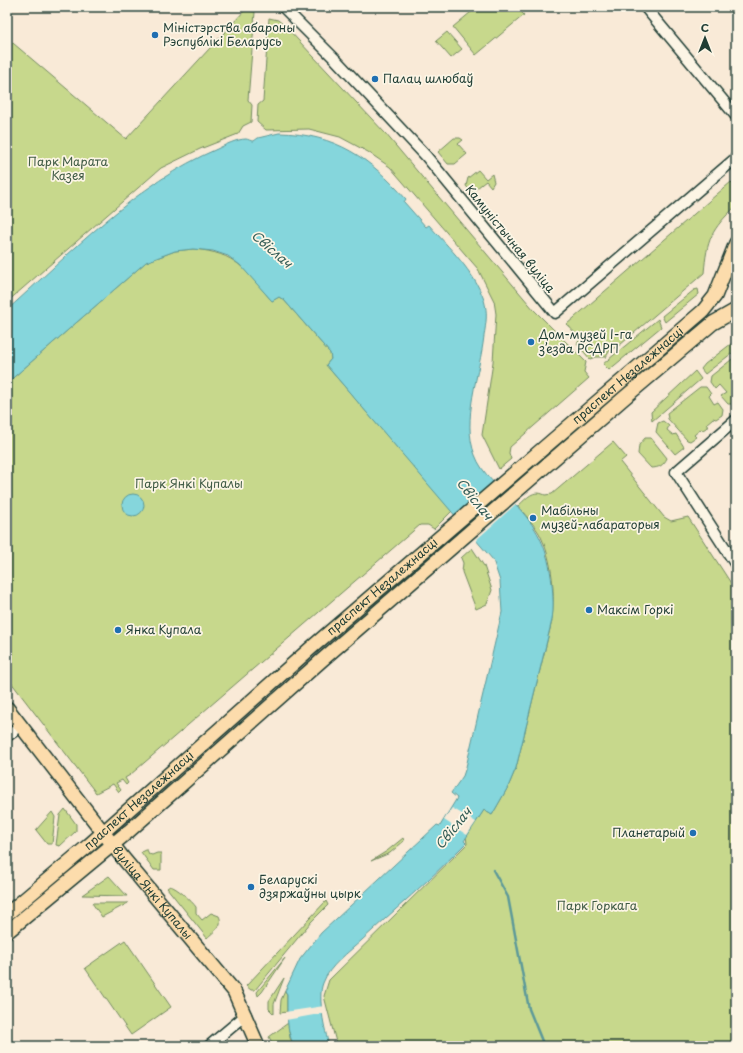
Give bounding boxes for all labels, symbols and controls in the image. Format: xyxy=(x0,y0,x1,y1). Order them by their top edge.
place label: Міністэрства абароны Рэспублікі Беларусь xyxy=(163,18,295,50)
north arrow xyxy=(685,18,725,58)
text: С xyxy=(701,19,709,36)
marker: Міністэрства абароны Рэспублікі Беларусь xyxy=(150,30,160,40)
place label: Палац шлюбаў xyxy=(383,69,473,87)
marker: Палац шлюбаў xyxy=(370,74,380,84)
park label: Парк Марата Казея xyxy=(28,152,109,184)
street label: Камуністычная вуліца xyxy=(462,181,560,297)
water label: Свіслач xyxy=(248,225,298,272)
street label: праспект Незалежнасці xyxy=(568,322,687,428)
place label: Дом-музей I-га зʼезда РСДРП xyxy=(538,325,633,357)
marker: Дом-музей I-га зʼезда РСДРП xyxy=(526,337,536,347)
park label: Парк Янкі Купалы xyxy=(135,474,243,492)
water label: Свіслач xyxy=(453,474,499,524)
place label: Мабільны музей-лабараторыя xyxy=(541,501,660,533)
marker: Мабільны музей-лабараторыя xyxy=(528,513,538,523)
street label: праспект Незалежнасці xyxy=(322,533,441,639)
place label: Максім Горкі xyxy=(597,600,674,618)
marker: Максім Горкі xyxy=(584,605,594,615)
place label: Янка Купала xyxy=(126,620,202,638)
marker: Янка Купала xyxy=(113,625,123,635)
street label: праспект Незалежнасці xyxy=(79,746,197,854)
water label: Свіслач xyxy=(430,802,476,853)
place label: Планетарый xyxy=(612,823,685,841)
marker: Планетарый xyxy=(688,828,698,838)
street label: вуліца Янкі Купалы xyxy=(109,842,197,943)
place label: Беларускі дзяржаўны цырк xyxy=(259,870,362,902)
marker: Беларускі дзяржаўны цырк xyxy=(246,882,256,892)
park label: Парк Горкага xyxy=(557,896,638,914)

